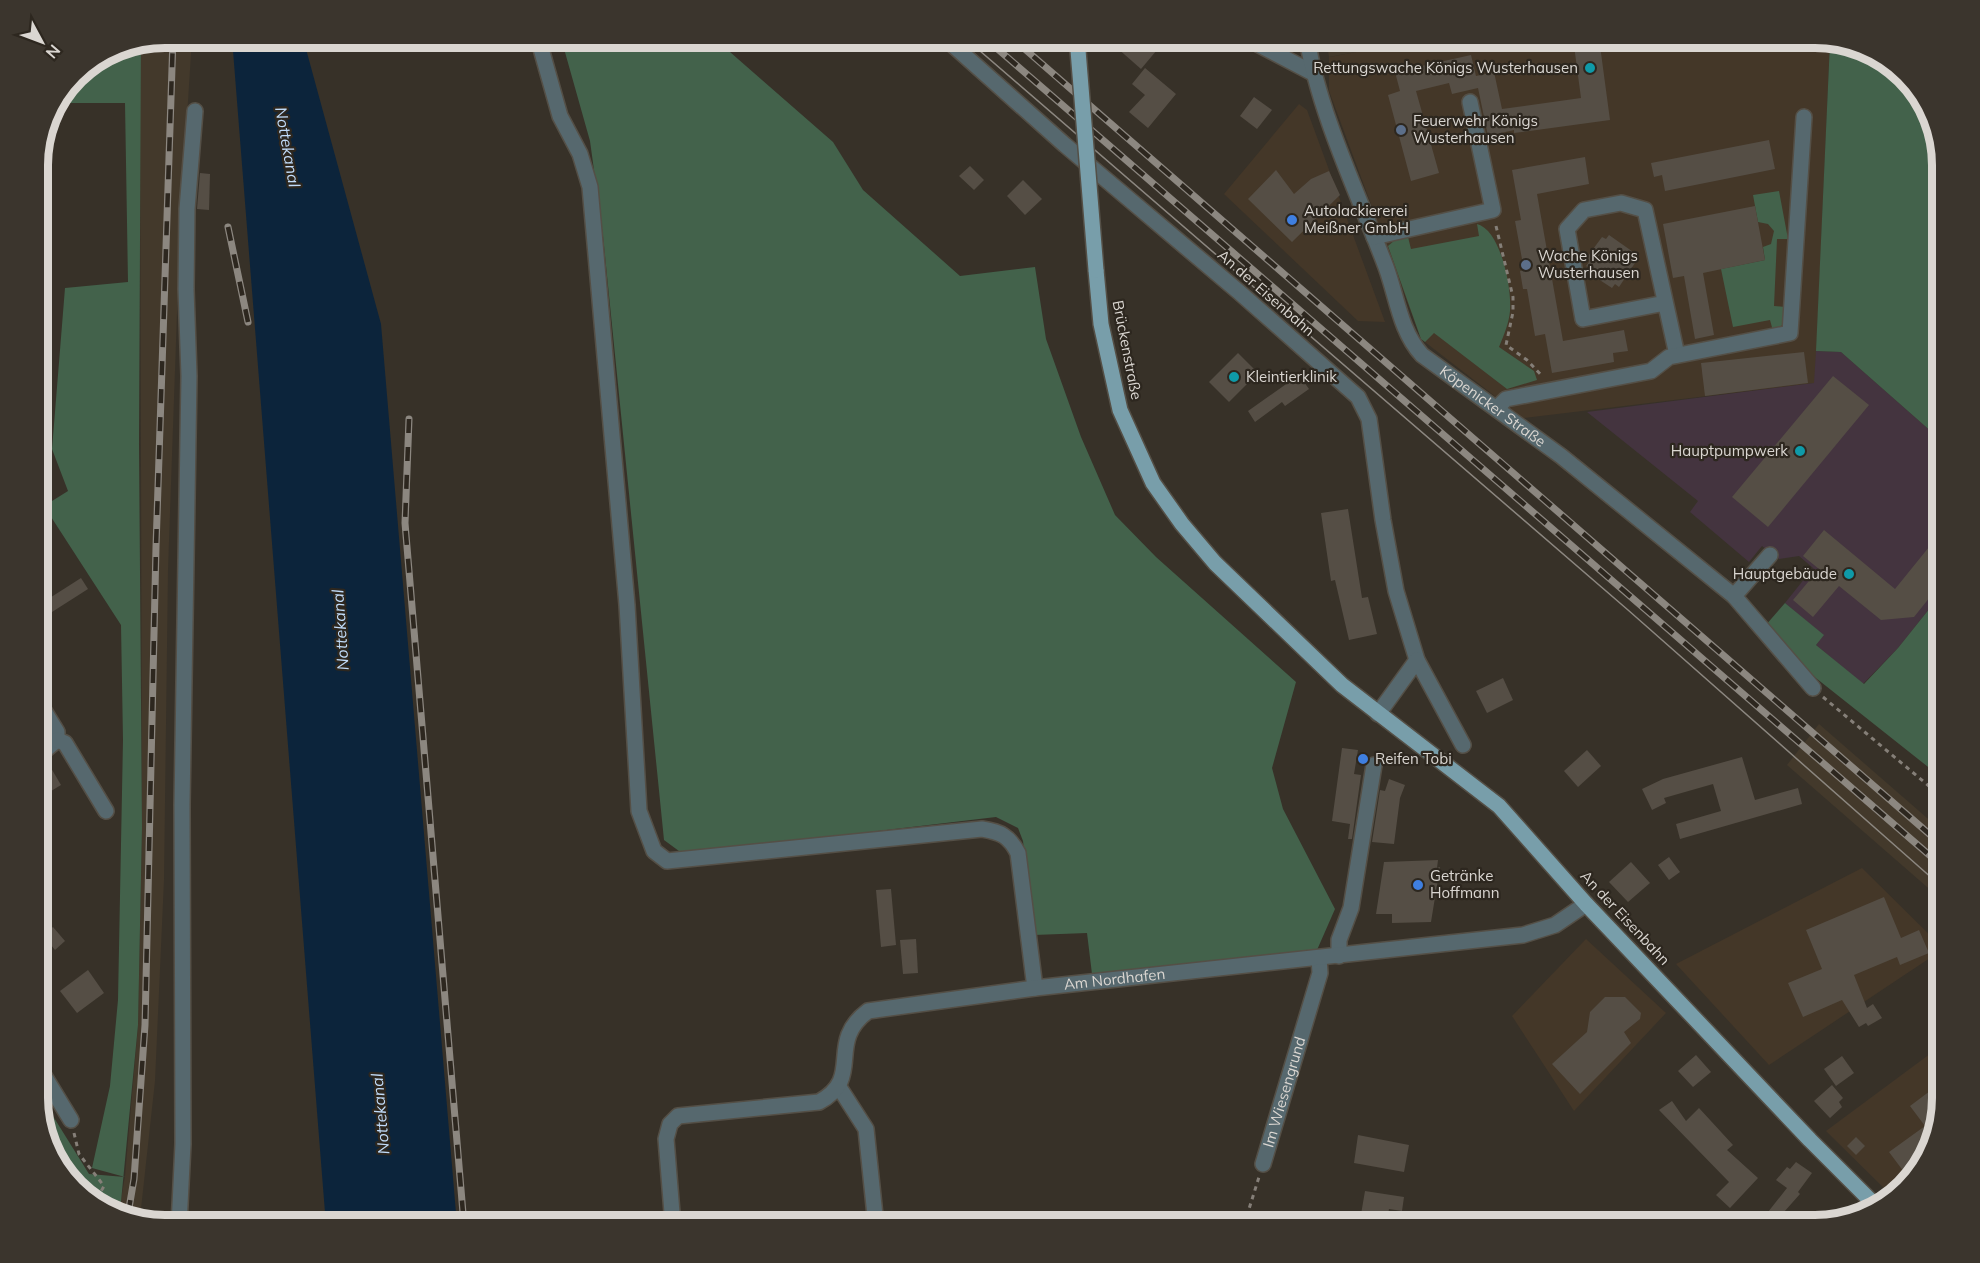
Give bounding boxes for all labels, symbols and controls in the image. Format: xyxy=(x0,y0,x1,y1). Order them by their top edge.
north arrow xyxy=(12,12,72,72)
text: N xyxy=(42,41,65,63)
place label: Rettungswache Königs Wusterhausen xyxy=(1313,58,1578,77)
marker: Rettungswache Königs Wusterhausen xyxy=(1583,61,1597,75)
water label: Nottekanal xyxy=(271,105,305,189)
place label: Feuerwehr Königs Wusterhausen xyxy=(1413,111,1538,147)
marker: Feuerwehr Königs Wusterhausen xyxy=(1394,123,1408,137)
place label: Autolackiererei Meißner GmbH xyxy=(1304,201,1409,237)
marker: Autolackiererei Meißner GmbH xyxy=(1285,213,1299,227)
street label: An der Eisenbahn xyxy=(1214,245,1319,340)
place label: Wache Königs Wusterhausen xyxy=(1538,246,1640,282)
marker: Wache Königs Wusterhausen xyxy=(1519,258,1533,272)
street label: Brückenstraße xyxy=(1109,299,1146,401)
street label: Köpenicker Straße xyxy=(1436,361,1550,451)
place label: Kleintierklinik xyxy=(1246,367,1337,386)
marker: Kleintierklinik xyxy=(1227,370,1241,384)
place label: Hauptpumpwerk xyxy=(1671,441,1788,460)
marker: Hauptpumpwerk xyxy=(1793,444,1807,458)
place label: Hauptgebäude xyxy=(1733,564,1837,583)
marker: Hauptgebäude xyxy=(1842,567,1856,581)
water label: Nottekanal xyxy=(327,589,353,671)
place label: Reifen Tobi xyxy=(1375,749,1452,768)
marker: Reifen Tobi xyxy=(1356,752,1370,766)
place label: Getränke Hoffmann xyxy=(1430,866,1500,902)
street label: An der Eisenbahn xyxy=(1577,866,1674,969)
marker: Getränke Hoffmann xyxy=(1411,878,1425,892)
street label: Am Nordhafen xyxy=(1063,964,1166,994)
street label: Im Wiesengrund xyxy=(1258,1034,1309,1150)
water label: Nottekanal xyxy=(366,1073,393,1155)

